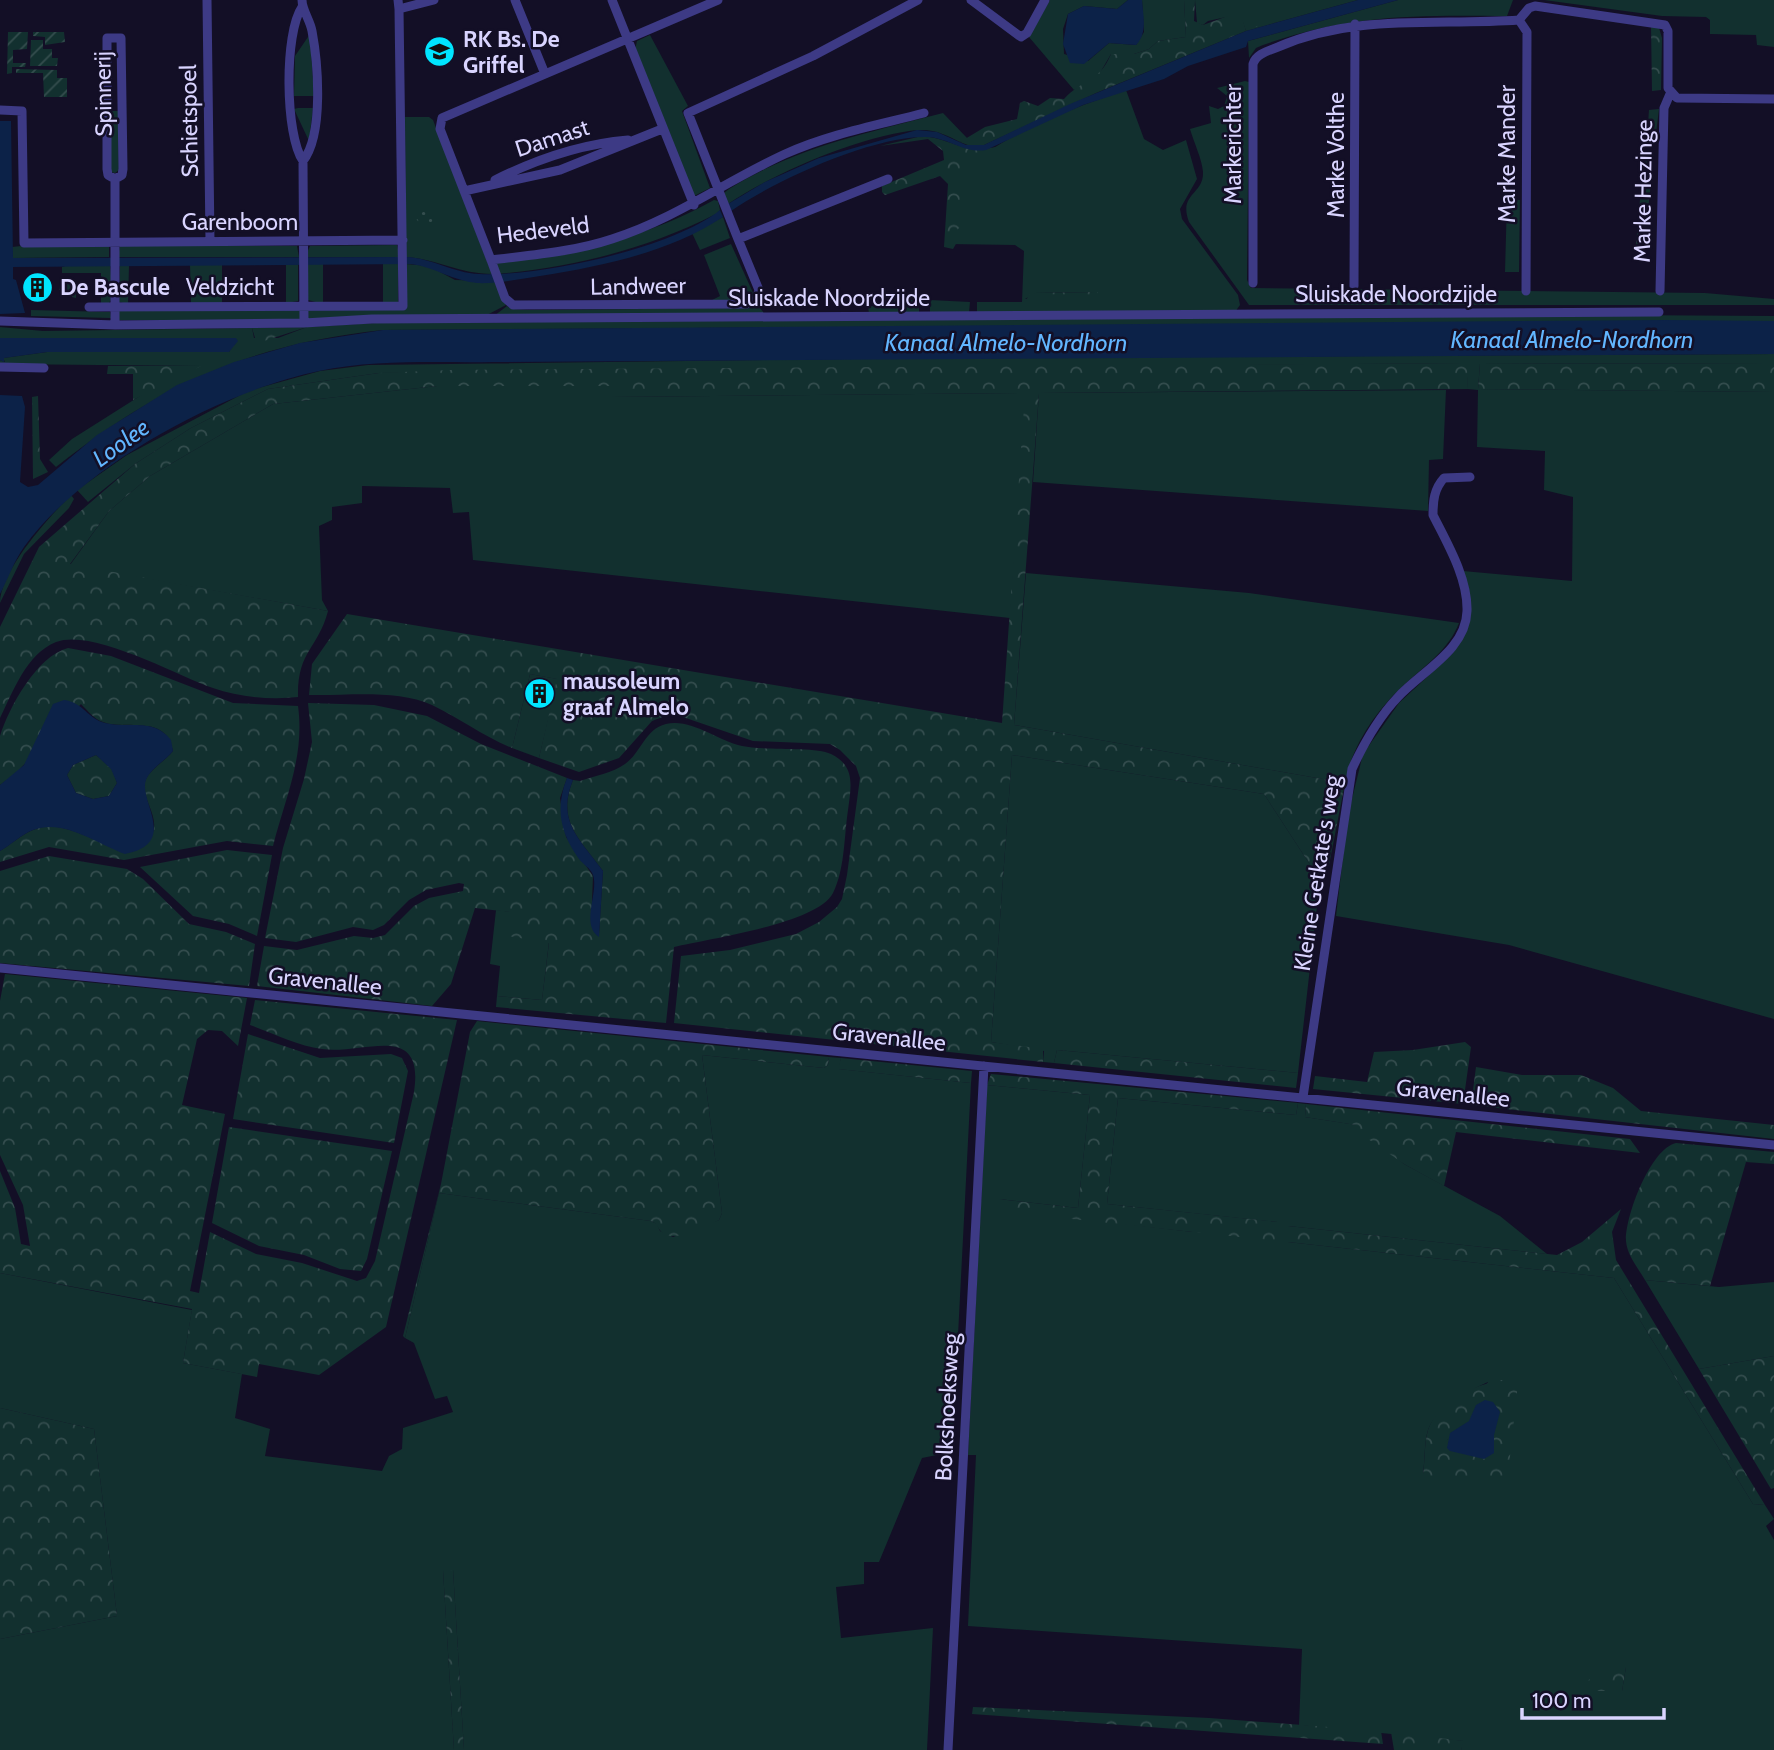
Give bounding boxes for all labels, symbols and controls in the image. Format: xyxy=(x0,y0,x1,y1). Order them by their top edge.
place label: RK Bs. De Griffel xyxy=(463,25,560,79)
school or university icon: RK Bs. De Griffel xyxy=(423,35,457,69)
street label: Spinnerij xyxy=(88,51,118,137)
street label: Schietspoel xyxy=(174,64,204,178)
street label: Markerichter xyxy=(1219,83,1247,204)
street label: Marke Mander xyxy=(1493,84,1521,223)
street label: Marke Volthe xyxy=(1322,92,1350,218)
street label: Damast xyxy=(512,113,593,163)
street label: Marke Hezinge xyxy=(1628,119,1658,263)
street label: Garenboom xyxy=(182,208,298,236)
street label: Hedeveld xyxy=(495,210,591,250)
building icon: De Bascule xyxy=(20,270,54,304)
street label: Landweer xyxy=(590,271,687,301)
place label: De Bascule xyxy=(60,273,170,301)
street label: Veldzicht xyxy=(186,273,275,301)
street label: Sluiskade Noordzijde xyxy=(1295,280,1497,308)
street label: Sluiskade Noordzijde xyxy=(728,284,930,312)
water label: Kanaal Almelo-Nordhorn xyxy=(1451,325,1693,354)
water label: Kanaal Almelo-Nordhorn xyxy=(885,328,1127,357)
water label: Loolee xyxy=(87,412,155,473)
place label: mausoleum graaf Almelo xyxy=(563,667,689,721)
building icon: mausoleum graaf Almelo xyxy=(523,677,557,711)
street label: Kleine Getkate's weg xyxy=(1288,773,1346,973)
street label: Gravenallee xyxy=(267,961,383,1001)
street label: Gravenallee xyxy=(831,1017,947,1057)
street label: Gravenallee xyxy=(1395,1073,1511,1113)
street label: Bolkshoeksweg xyxy=(929,1332,965,1482)
scale bar xyxy=(1522,1676,1664,1720)
text: 100 m xyxy=(1532,1688,1591,1713)

